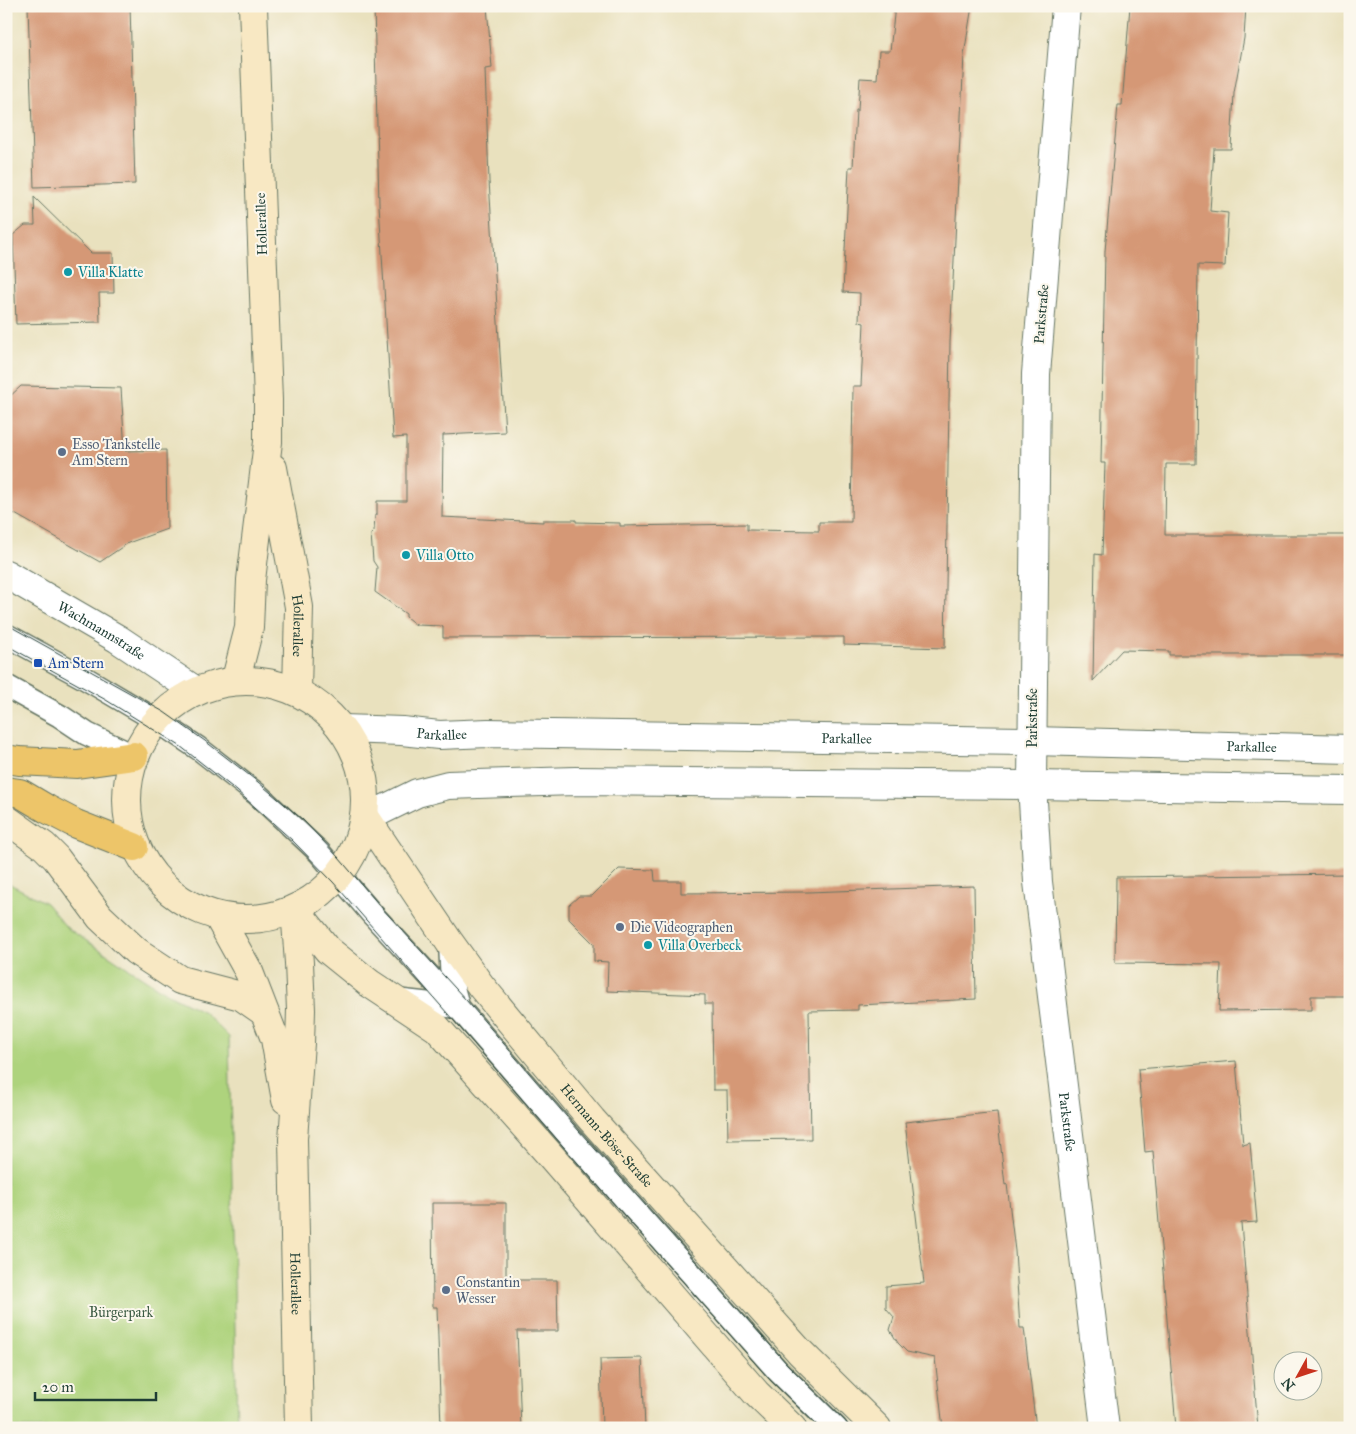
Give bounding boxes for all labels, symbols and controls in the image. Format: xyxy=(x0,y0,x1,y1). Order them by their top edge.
street label: Hollerallee xyxy=(252,192,271,256)
place label: Villa Klatte xyxy=(77,264,144,281)
marker: Villa Klatte xyxy=(62,266,74,278)
street label: Parkstraße xyxy=(1030,283,1053,344)
place label: Esso Tankstelle Am Stern xyxy=(71,436,161,469)
marker: Esso Tankstelle Am Stern xyxy=(56,446,68,458)
place label: Villa Otto xyxy=(415,547,474,564)
marker: Villa Otto xyxy=(400,549,412,561)
street label: Hollerallee xyxy=(288,593,307,657)
street label: Wachmannstraße xyxy=(54,598,149,664)
place label: Am Stern xyxy=(47,655,104,672)
marker: Am Stern xyxy=(32,657,44,669)
street label: Parkstraße xyxy=(1024,688,1041,748)
street label: Parkallee xyxy=(416,725,467,744)
street label: Parkallee xyxy=(821,730,872,748)
street label: Parkallee xyxy=(1226,738,1277,756)
place label: Die Videographen xyxy=(630,919,733,936)
marker: Die Videographen xyxy=(614,921,626,933)
place label: Villa Overbeck xyxy=(657,937,742,954)
marker: Villa Overbeck xyxy=(642,939,654,951)
street label: Hermann-Böse-Straße xyxy=(557,1080,656,1191)
street label: Parkstraße xyxy=(1055,1091,1079,1153)
street label: Hollerallee xyxy=(286,1252,305,1315)
place label: Constantin Wesser xyxy=(456,1274,521,1307)
marker: Constantin Wesser xyxy=(440,1284,452,1296)
park label: Bürgerpark xyxy=(89,1304,154,1321)
north arrow xyxy=(1274,1352,1324,1402)
scale bar xyxy=(35,1369,156,1401)
text: N xyxy=(1278,1374,1299,1394)
text: 20 m xyxy=(42,1378,74,1396)

